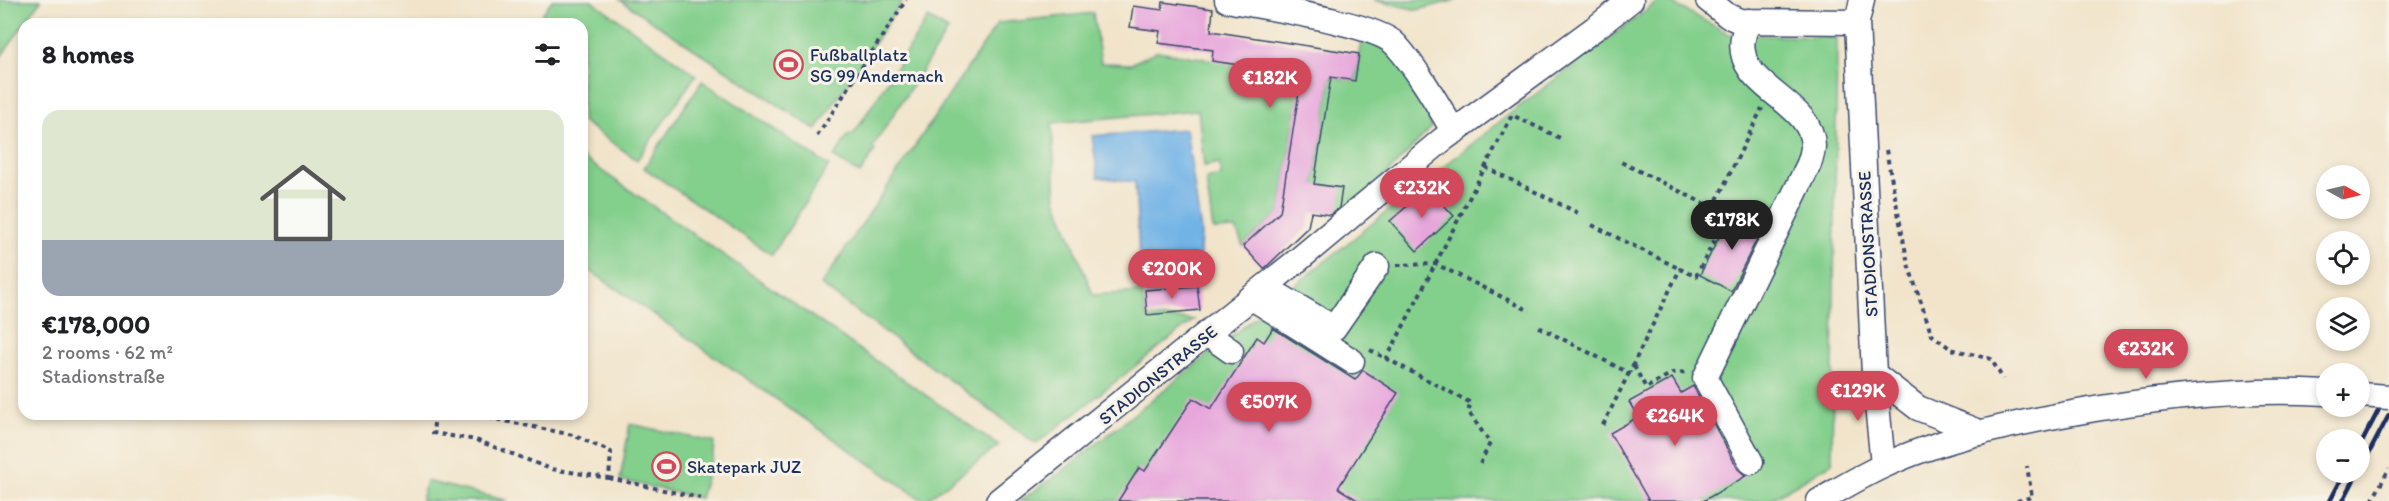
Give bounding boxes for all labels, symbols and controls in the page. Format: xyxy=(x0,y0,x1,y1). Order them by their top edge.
text: 8 homes xyxy=(42,38,134,70)
icon: filters xyxy=(531,38,564,71)
place label: Fußballplatz SG 99 Andernach xyxy=(810,44,944,87)
sports icon: Fußballplatz SG 99 Andernach xyxy=(773,49,805,81)
pin: €182K xyxy=(1228,58,1312,109)
text: €182K xyxy=(1243,65,1297,89)
icon: home xyxy=(249,149,357,257)
north arrow xyxy=(2316,165,2370,219)
map controls xyxy=(2316,165,2370,483)
pin: €232K xyxy=(1380,168,1464,219)
street label: STADIONSTRASSE xyxy=(1853,170,1883,318)
text: €232K xyxy=(1394,175,1450,199)
pin: €178K xyxy=(1690,200,1774,251)
text: €178K xyxy=(1705,207,1759,231)
button: locate xyxy=(2316,231,2370,285)
pin: €200K xyxy=(1130,249,1214,300)
text: €200K xyxy=(1142,256,1202,280)
button: layers xyxy=(2316,297,2370,351)
text: €178,000 xyxy=(42,308,150,340)
street label: STADIONSTRASSE xyxy=(1094,320,1222,430)
pin: €232K xyxy=(2104,329,2188,380)
text: €232K xyxy=(2118,336,2174,360)
text: 2 rooms · 62 m² xyxy=(42,340,173,364)
button: + xyxy=(2316,363,2370,417)
text: Stadionstraße xyxy=(42,364,165,388)
pin: €129K xyxy=(1816,371,1900,422)
text: €129K xyxy=(1831,378,1885,402)
pin: €507K xyxy=(1227,382,1311,433)
text: €507K xyxy=(1241,389,1297,413)
pin: €264K xyxy=(1633,396,1717,447)
text: €264K xyxy=(1646,403,1704,427)
button: − xyxy=(2316,429,2370,483)
sports icon: Skatepark JUZ xyxy=(650,451,682,483)
place label: Skatepark JUZ xyxy=(687,456,801,478)

